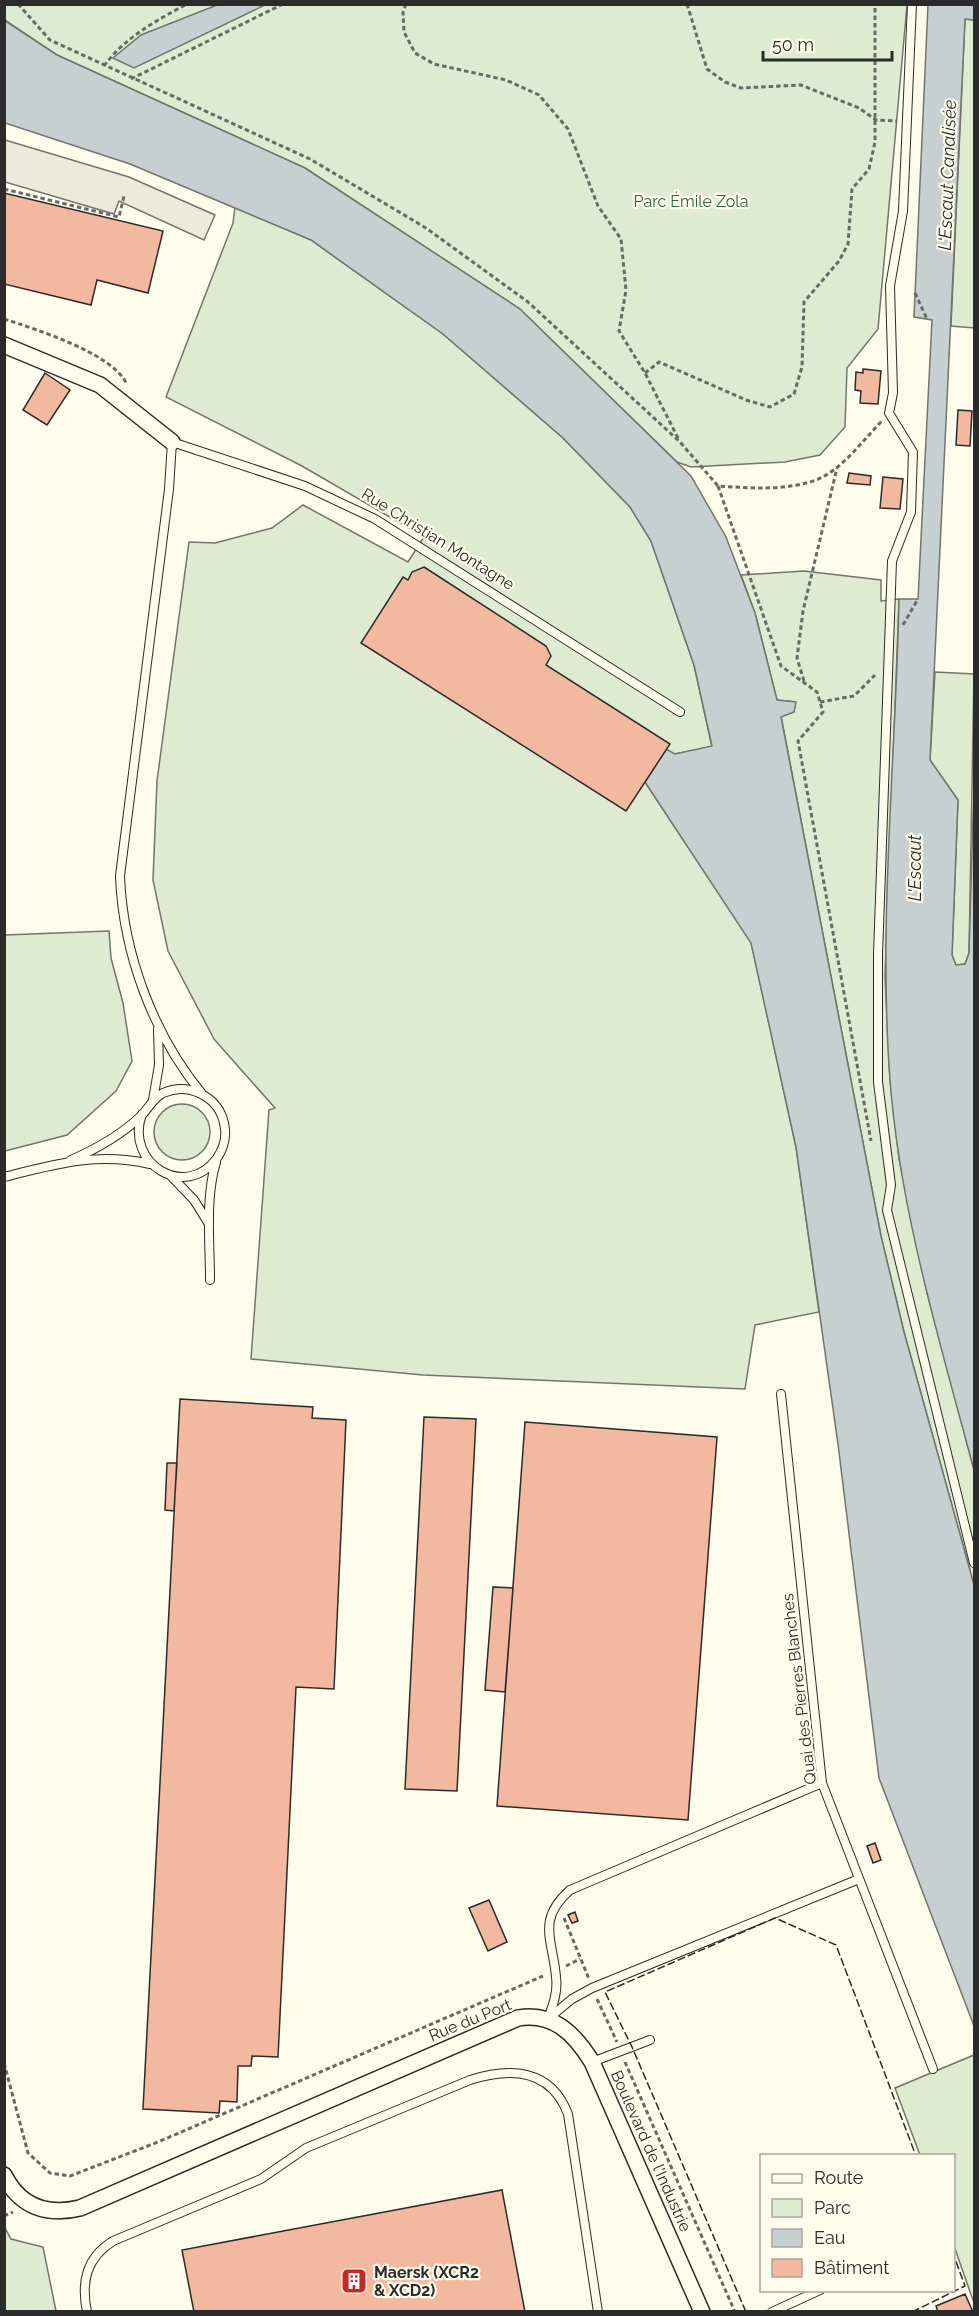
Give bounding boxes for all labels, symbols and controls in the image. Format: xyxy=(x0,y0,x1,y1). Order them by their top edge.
scale bar xyxy=(763,24,892,62)
text: 50 m xyxy=(772,34,814,55)
water label: L'Escaut Canalisée xyxy=(934,99,960,251)
park label: Parc Émile Zola xyxy=(634,191,748,211)
street label: Rue Christian Montagne xyxy=(358,484,518,594)
water label: L'Escaut xyxy=(904,834,925,901)
street label: Quai des Pierres Blanches xyxy=(778,1592,820,1786)
street label: Rue du Port xyxy=(426,1995,515,2045)
street label: Boulevard de l'Industrie xyxy=(607,2067,695,2235)
legend xyxy=(760,2154,955,2292)
text: Route xyxy=(814,2167,864,2188)
text: Parc xyxy=(814,2197,851,2218)
text: Eau xyxy=(814,2227,845,2248)
text: Bâtiment xyxy=(814,2257,889,2278)
place label: Maersk (XCR2 & XCD2) xyxy=(374,2263,479,2300)
building icon: Maersk (XCR2 & XCD2) xyxy=(339,2266,369,2296)

